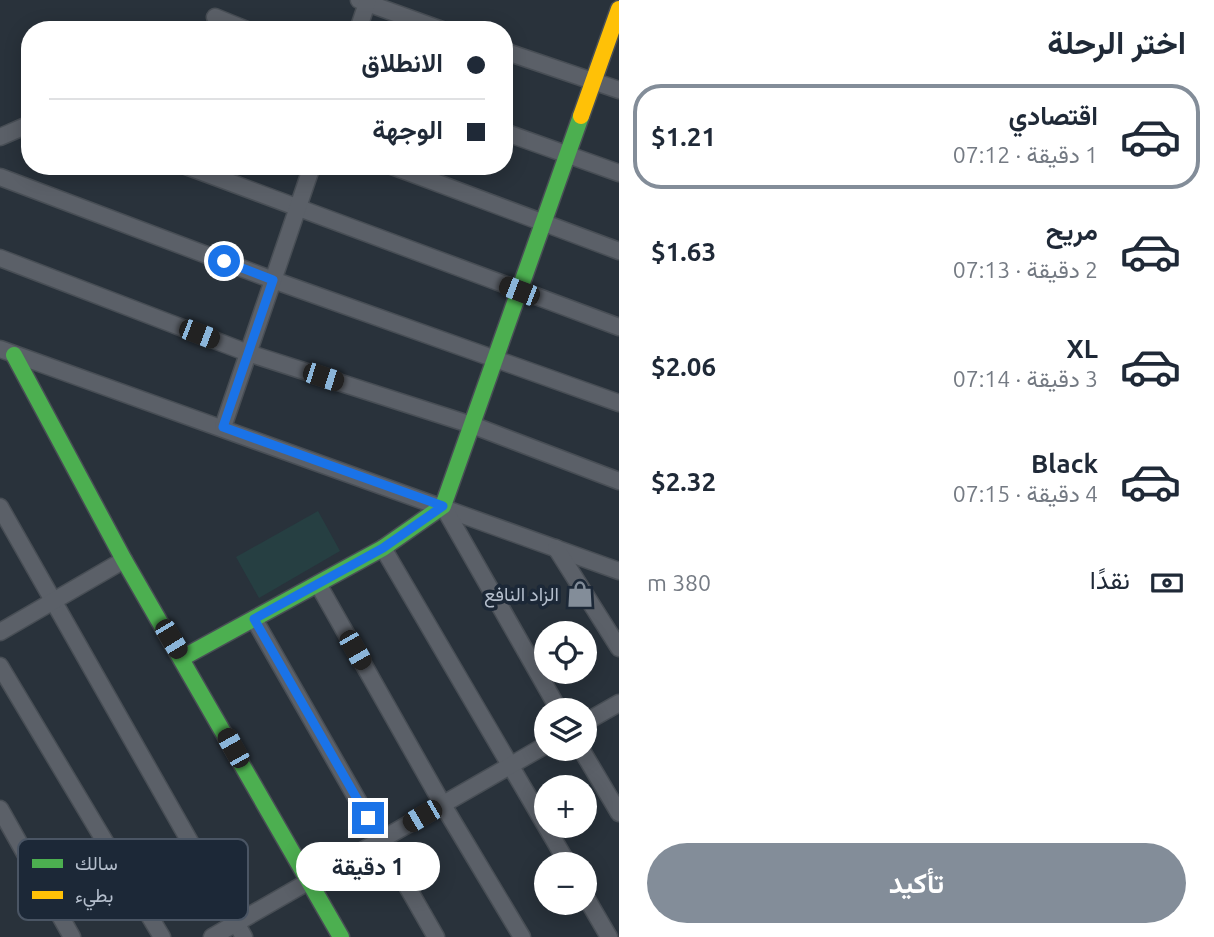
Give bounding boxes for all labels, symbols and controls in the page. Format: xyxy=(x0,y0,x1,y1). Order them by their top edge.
text: اختر الرحلة xyxy=(1047,24,1186,60)
text: الانطلاق xyxy=(361,48,443,77)
text: اقتصادي xyxy=(1009,101,1098,130)
icon: car xyxy=(1119,105,1182,168)
text: الوجهة xyxy=(372,115,443,144)
text: $1.21 xyxy=(651,122,716,151)
text: 1 دقيقة · 07:12 xyxy=(953,142,1098,167)
text: مريح xyxy=(1046,216,1098,245)
icon: car xyxy=(1119,220,1182,283)
text: $1.63 xyxy=(651,237,716,266)
route start xyxy=(208,245,240,277)
text: 2 دقيقة · 07:13 xyxy=(953,257,1098,282)
car xyxy=(496,274,543,308)
car xyxy=(176,317,223,351)
text: XL xyxy=(1067,334,1098,363)
icon: car xyxy=(1119,335,1182,398)
text: $2.06 xyxy=(651,352,716,381)
car xyxy=(300,361,347,393)
text: 3 دقيقة · 07:14 xyxy=(953,366,1098,391)
text: Black xyxy=(1031,449,1098,478)
icon: car xyxy=(1119,450,1182,513)
text: $2.32 xyxy=(651,467,716,496)
text: 4 دقيقة · 07:15 xyxy=(953,481,1098,506)
icon: cash xyxy=(1148,564,1186,602)
text: نقدًا xyxy=(1090,565,1130,594)
text: 380 m xyxy=(647,570,711,595)
shop icon: الزاد النافع xyxy=(565,579,595,609)
place label: الزاد النافع xyxy=(484,583,559,608)
car xyxy=(152,616,191,662)
map controls xyxy=(534,621,597,915)
button: locate xyxy=(534,621,597,684)
car xyxy=(336,627,375,673)
button: layers xyxy=(534,698,597,761)
car xyxy=(214,725,253,771)
button: + xyxy=(534,775,597,838)
car xyxy=(399,796,446,836)
route end xyxy=(352,802,384,834)
legend xyxy=(18,839,248,920)
callout: 1 دقيقة xyxy=(296,842,440,892)
button: تأكيد xyxy=(647,843,1186,923)
text: سالك xyxy=(75,852,118,874)
button: − xyxy=(534,852,597,915)
text: 1 دقيقة xyxy=(332,854,404,879)
text: بطيء xyxy=(75,884,113,911)

